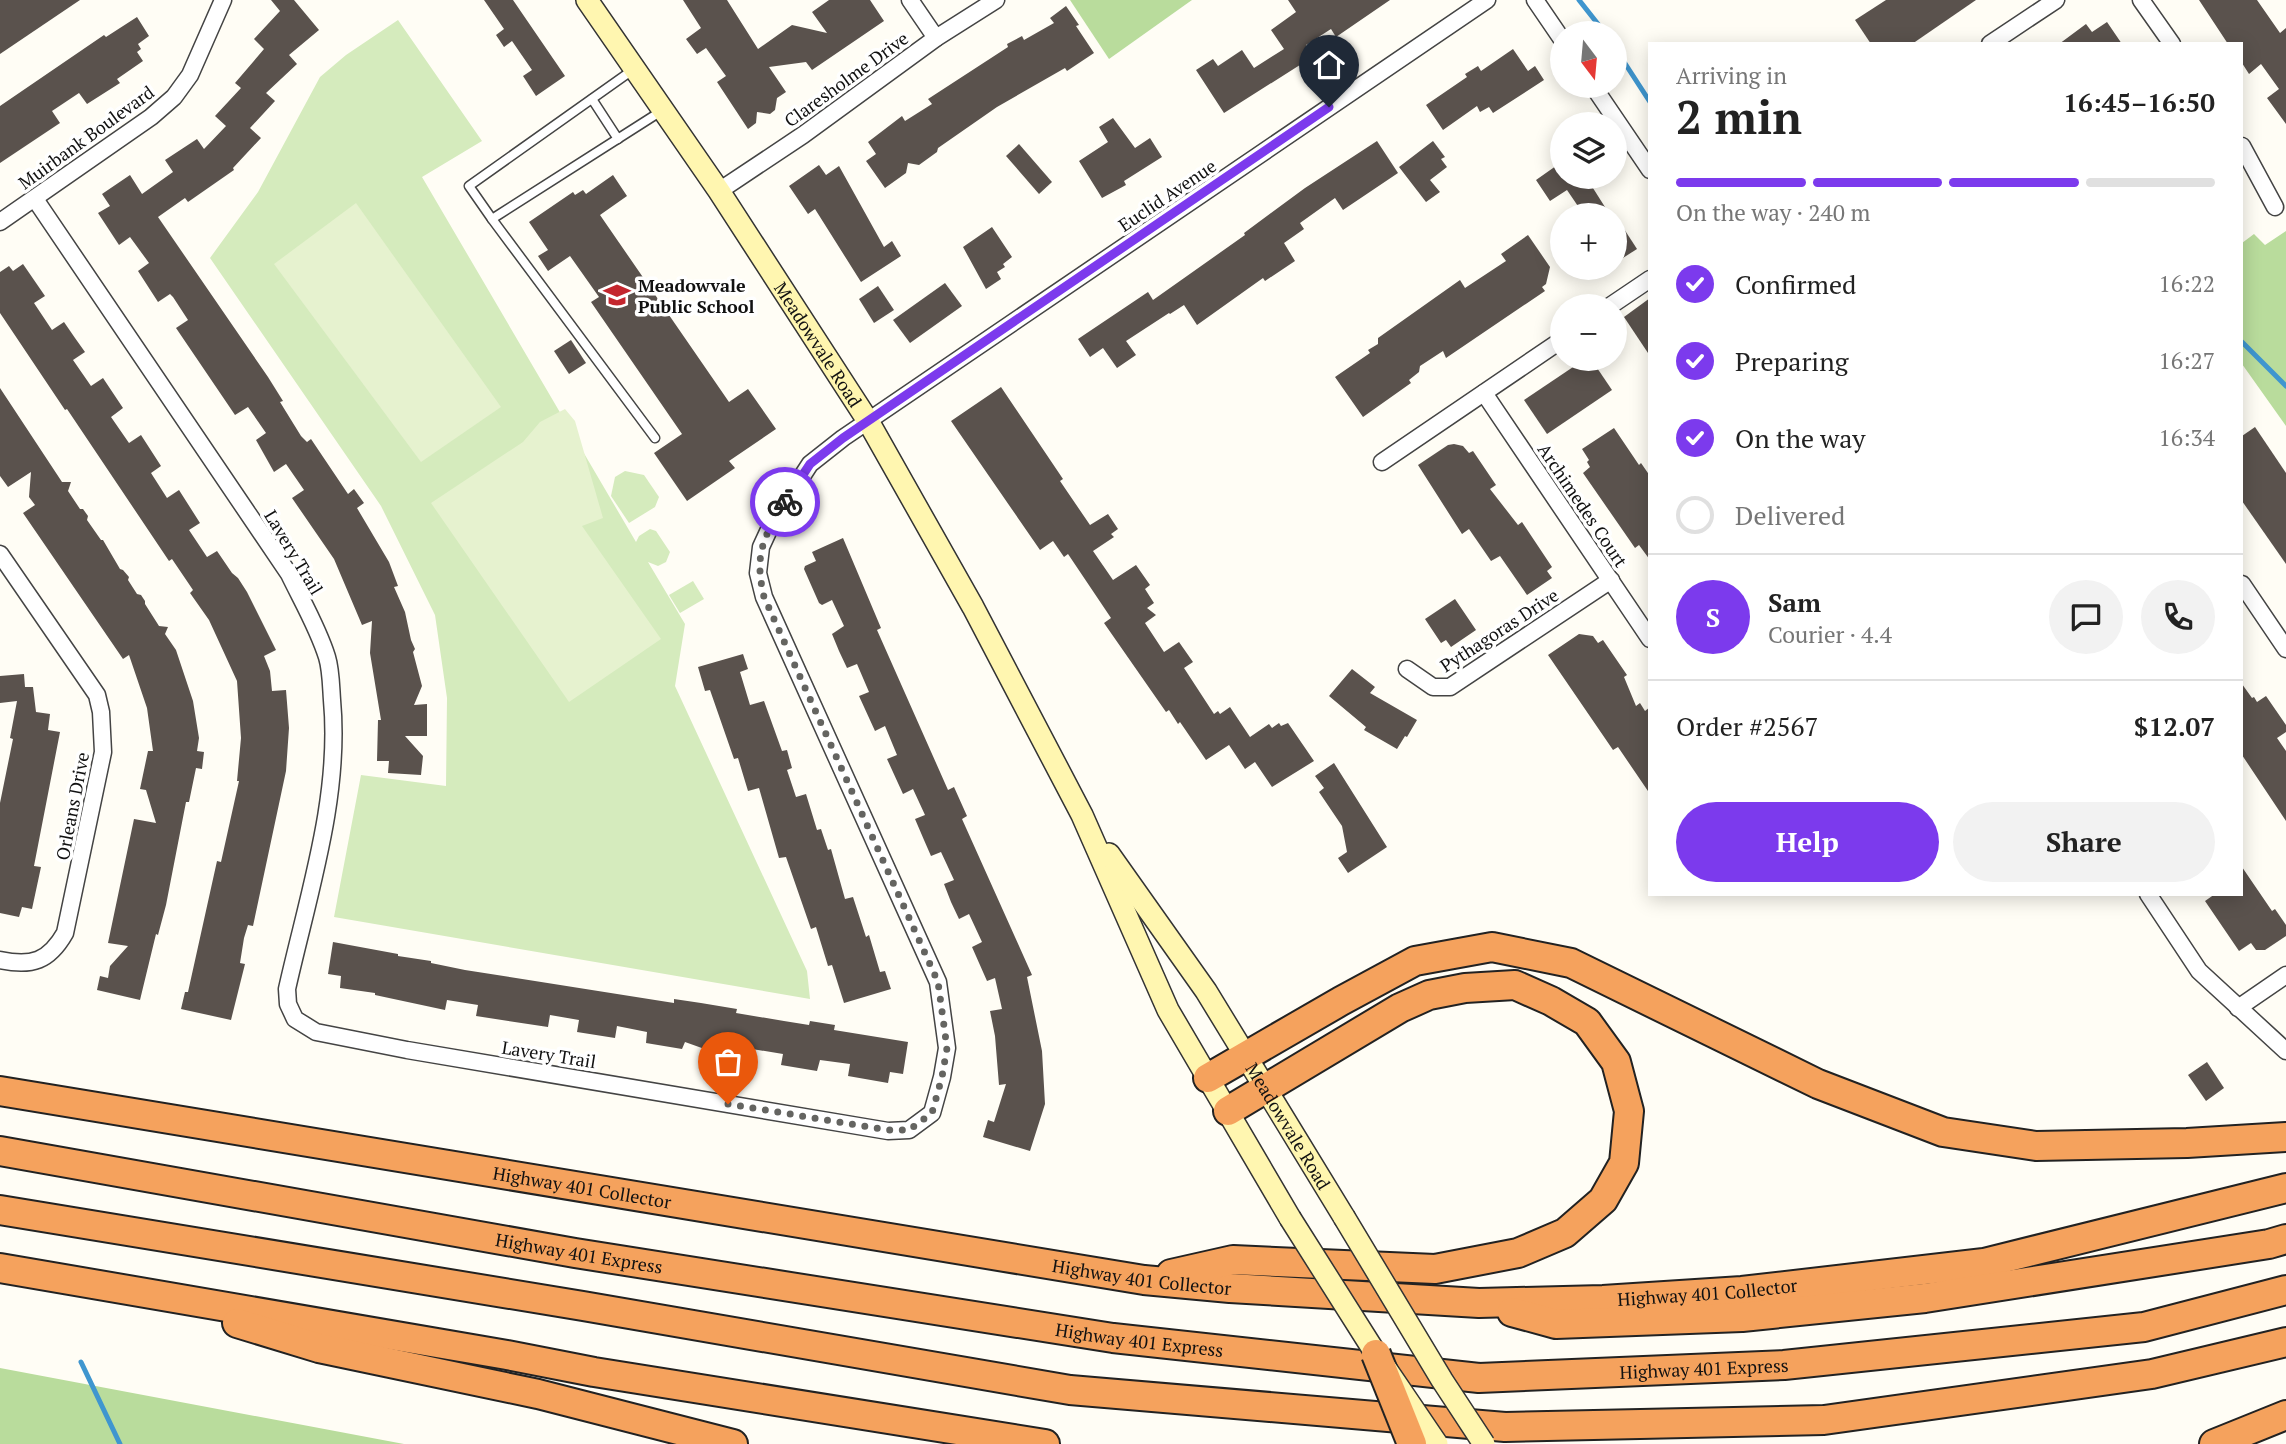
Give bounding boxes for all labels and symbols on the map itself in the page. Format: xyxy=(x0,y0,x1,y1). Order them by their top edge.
north arrow xyxy=(1550,21,1628,98)
street label: Claresholme Drive xyxy=(779,26,913,132)
pin xyxy=(1299,35,1359,107)
street label: Muirbank Boulevard xyxy=(13,80,159,194)
street label: Euclid Avenue xyxy=(1113,153,1221,237)
place label: Meadowvale Public School xyxy=(638,273,754,318)
street label: Meadowvale Road xyxy=(769,277,868,412)
school or university icon: Meadowvale Public School xyxy=(602,280,632,310)
street label: Archimedes Court xyxy=(1533,438,1634,572)
courier xyxy=(750,467,820,537)
street label: Lavery Trail xyxy=(259,505,329,599)
street label: Pythagoras Drive xyxy=(1435,583,1563,677)
street label: Orleans Drive xyxy=(50,750,94,862)
pin xyxy=(698,1032,758,1104)
street label: Lavery Trail xyxy=(500,1035,598,1073)
street label: Meadowvale Road xyxy=(1241,1058,1336,1194)
street label: Highway 401 Collector xyxy=(491,1161,673,1214)
street label: Highway 401 Express xyxy=(494,1227,664,1279)
street label: Highway 401 Collector xyxy=(1051,1253,1233,1300)
street label: Highway 401 Collector xyxy=(1617,1273,1799,1311)
street label: Highway 401 Express xyxy=(1054,1317,1225,1362)
street label: Highway 401 Express xyxy=(1619,1353,1790,1384)

